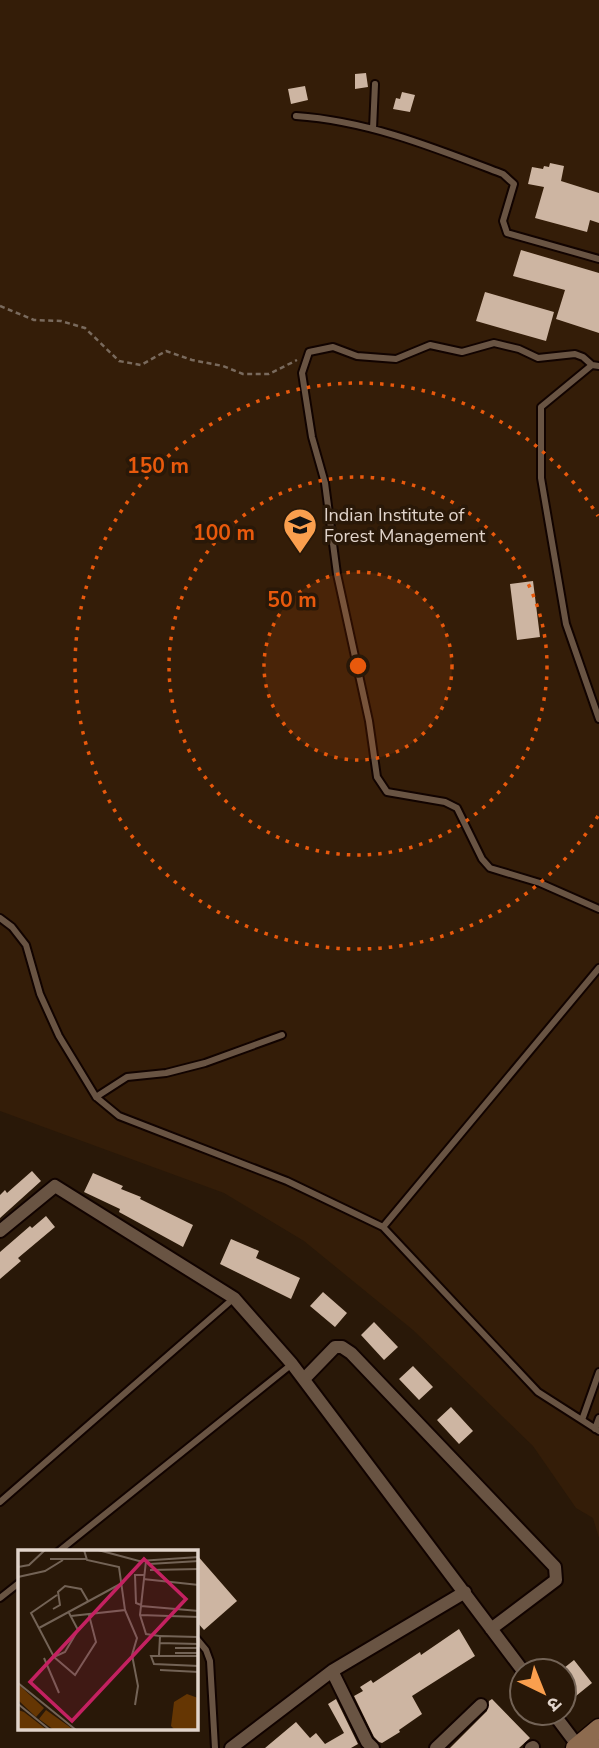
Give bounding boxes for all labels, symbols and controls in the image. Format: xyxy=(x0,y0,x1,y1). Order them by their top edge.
text: 150 m xyxy=(127,452,189,480)
place label: Indian Institute of Forest Management xyxy=(324,503,486,548)
school or university icon: Indian Institute of Forest Management xyxy=(281,506,319,555)
text: 100 m xyxy=(193,519,255,547)
text: 50 m xyxy=(267,586,317,614)
centre of rings xyxy=(346,654,370,678)
inset map xyxy=(18,1550,198,1730)
north arrow xyxy=(508,1657,578,1727)
text: उ xyxy=(540,1690,567,1718)

